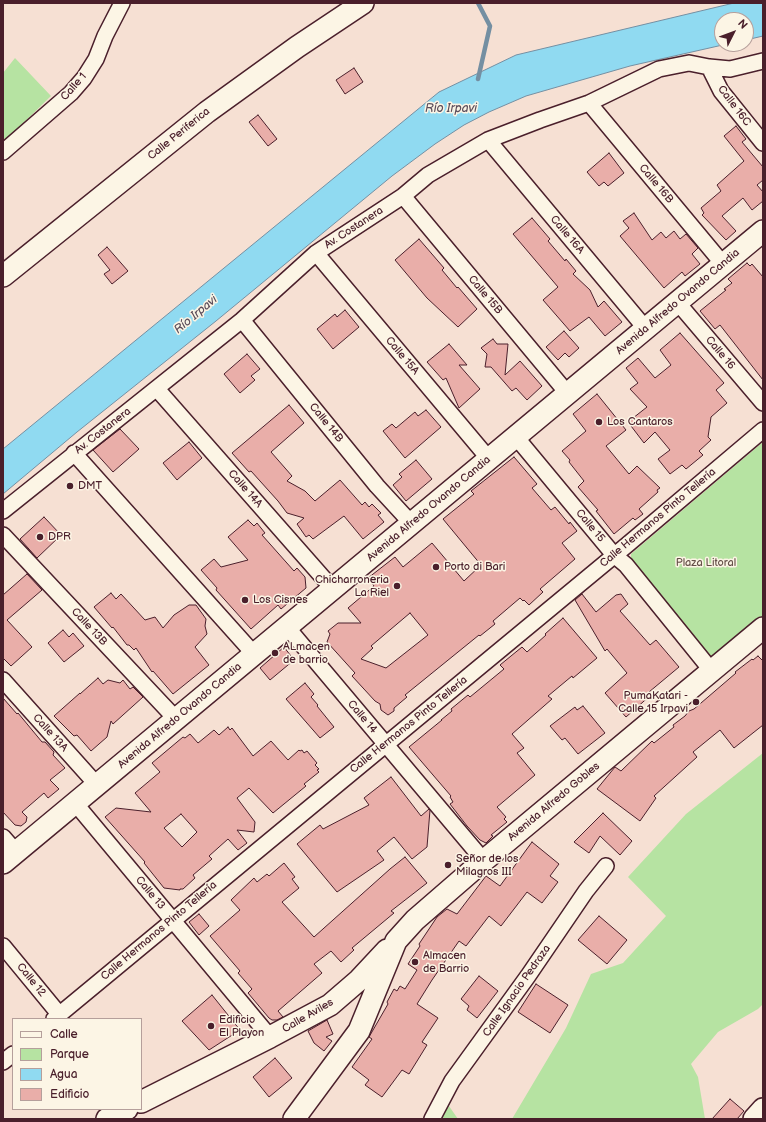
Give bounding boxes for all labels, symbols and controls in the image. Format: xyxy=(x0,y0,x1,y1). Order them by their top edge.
north arrow xyxy=(714,12,754,52)
text: N xyxy=(735,17,750,32)
street label: Calle 1 xyxy=(58,70,90,104)
street label: Calle 16C xyxy=(715,83,753,129)
water label: Río Irpavi xyxy=(425,102,477,116)
street label: Calle Periferica xyxy=(145,105,213,163)
street label: Calle 16B xyxy=(636,162,676,206)
street label: Av. Costanera xyxy=(322,204,386,252)
street label: Calle 16A xyxy=(547,213,587,257)
street label: Avenida Alfredo Ovando Candia xyxy=(613,246,743,358)
street label: Calle 15B xyxy=(465,273,505,317)
water label: Río Irpavi xyxy=(171,293,221,337)
street label: Calle 15A xyxy=(382,334,422,378)
street label: Calle 16 xyxy=(702,334,738,372)
street label: Calle 14B xyxy=(306,401,346,445)
street label: Av. Costanera xyxy=(72,405,134,457)
place label: Los Cantaros xyxy=(607,415,673,429)
marker: Los Cantaros xyxy=(594,417,604,427)
street label: Avenida Alfredo Ovando Candia xyxy=(364,453,494,565)
street label: Calle Hermanos Pinto Tellería xyxy=(597,466,719,570)
street label: Calle 14A xyxy=(225,467,265,511)
place label: DMT xyxy=(78,479,102,493)
marker: DMT xyxy=(65,481,75,491)
street label: Calle 15 xyxy=(572,507,608,545)
place label: DPR xyxy=(48,530,71,544)
marker: DPR xyxy=(35,532,45,542)
park label: Plaza Litoral xyxy=(676,556,736,570)
place label: Porto di Bari xyxy=(444,560,505,574)
marker: Porto di Bari xyxy=(431,562,441,572)
place label: Chicharroneria La Riel xyxy=(315,573,389,599)
marker: Chicharroneria La Riel xyxy=(392,581,402,591)
place label: Los Cisnes xyxy=(253,593,308,607)
marker: Los Cisnes xyxy=(240,595,250,605)
street label: Calle 13B xyxy=(68,605,110,649)
place label: ALmacen de barrio xyxy=(283,640,330,666)
marker: ALmacen de barrio xyxy=(270,648,280,658)
street label: Avenida Alfredo Ovando Candia xyxy=(115,660,245,772)
street label: Calle Hermanos Pinto Tellería xyxy=(348,674,470,776)
place label: PumaKatari - Calle 15 Irpavi xyxy=(618,689,688,715)
marker: PumaKatari - Calle 15 Irpavi xyxy=(691,697,701,707)
street label: Calle 14 xyxy=(344,698,380,736)
street label: Calle 13A xyxy=(30,711,70,755)
street label: Avenida Alfredo Gobles xyxy=(505,760,603,844)
place label: Señor de los Milagros III xyxy=(456,852,518,878)
marker: Señor de los Milagros III xyxy=(443,860,453,870)
street label: Calle 13 xyxy=(132,874,168,912)
street label: Calle Hermanos Pinto Tellería xyxy=(98,879,220,983)
street label: Calle Ignacio Pedraza xyxy=(480,943,554,1039)
place label: Almacen de Barrio xyxy=(423,949,469,975)
marker: Almacen de Barrio xyxy=(410,957,420,967)
street label: Calle 12 xyxy=(14,961,48,999)
street label: Calle Aviles xyxy=(280,996,336,1036)
place label: Edificio El Playon xyxy=(219,1013,264,1039)
legend xyxy=(12,1018,142,1110)
marker: Edificio El Playon xyxy=(206,1021,216,1031)
text: Calle xyxy=(50,1027,78,1042)
text: Parque xyxy=(50,1047,89,1062)
text: Agua xyxy=(50,1067,78,1082)
text: Edificio xyxy=(50,1087,89,1102)

